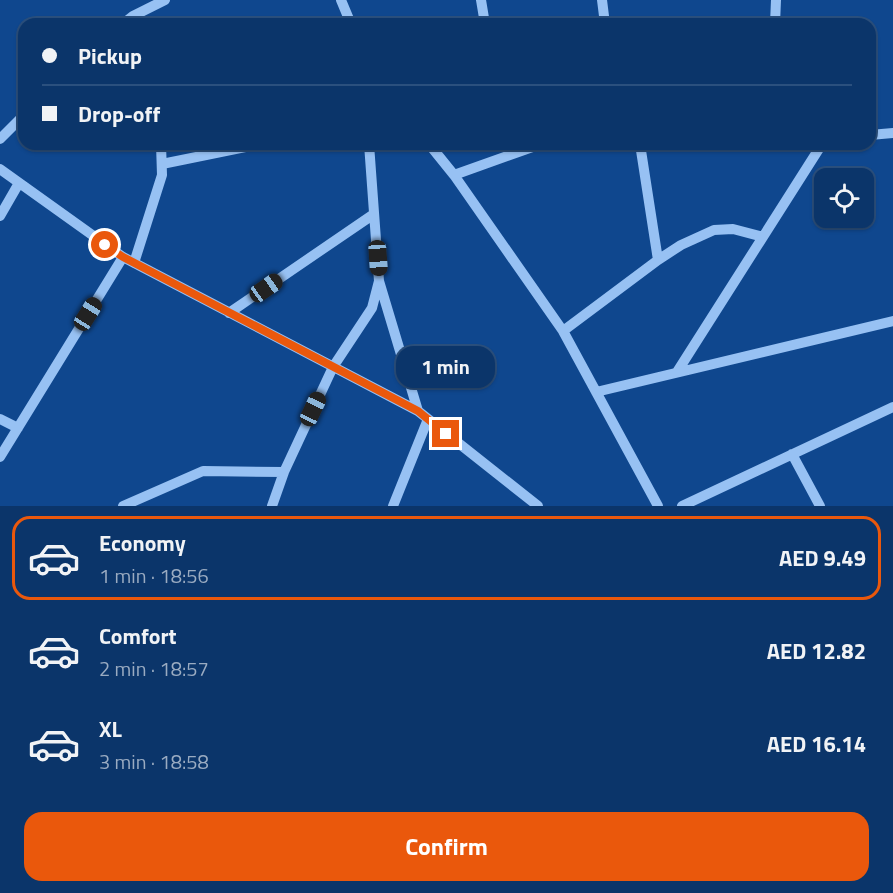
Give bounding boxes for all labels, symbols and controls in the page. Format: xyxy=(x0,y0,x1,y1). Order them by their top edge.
text: Pickup xyxy=(78,39,142,73)
text: Drop-off xyxy=(78,97,160,131)
map controls xyxy=(814,168,874,228)
button: locate xyxy=(814,168,874,228)
route start xyxy=(91,231,118,258)
car xyxy=(368,239,388,277)
car xyxy=(246,270,286,306)
car xyxy=(71,294,105,334)
callout: 1 min xyxy=(396,347,496,389)
text: 1 min xyxy=(421,351,470,382)
car xyxy=(297,389,329,429)
route end xyxy=(432,420,459,447)
text: Economy xyxy=(99,526,186,560)
icon: car xyxy=(27,531,81,585)
text: AED 9.49 xyxy=(779,541,866,575)
text: 1 min · 18:56 xyxy=(99,560,209,591)
text: Comfort xyxy=(99,619,177,653)
icon: car xyxy=(27,624,81,678)
text: AED 12.82 xyxy=(767,634,866,668)
text: 2 min · 18:57 xyxy=(99,653,209,684)
text: XL xyxy=(99,712,122,746)
icon: car xyxy=(27,717,81,771)
text: AED 16.14 xyxy=(767,727,866,761)
text: 3 min · 18:58 xyxy=(99,746,209,777)
button: Confirm xyxy=(24,812,869,881)

